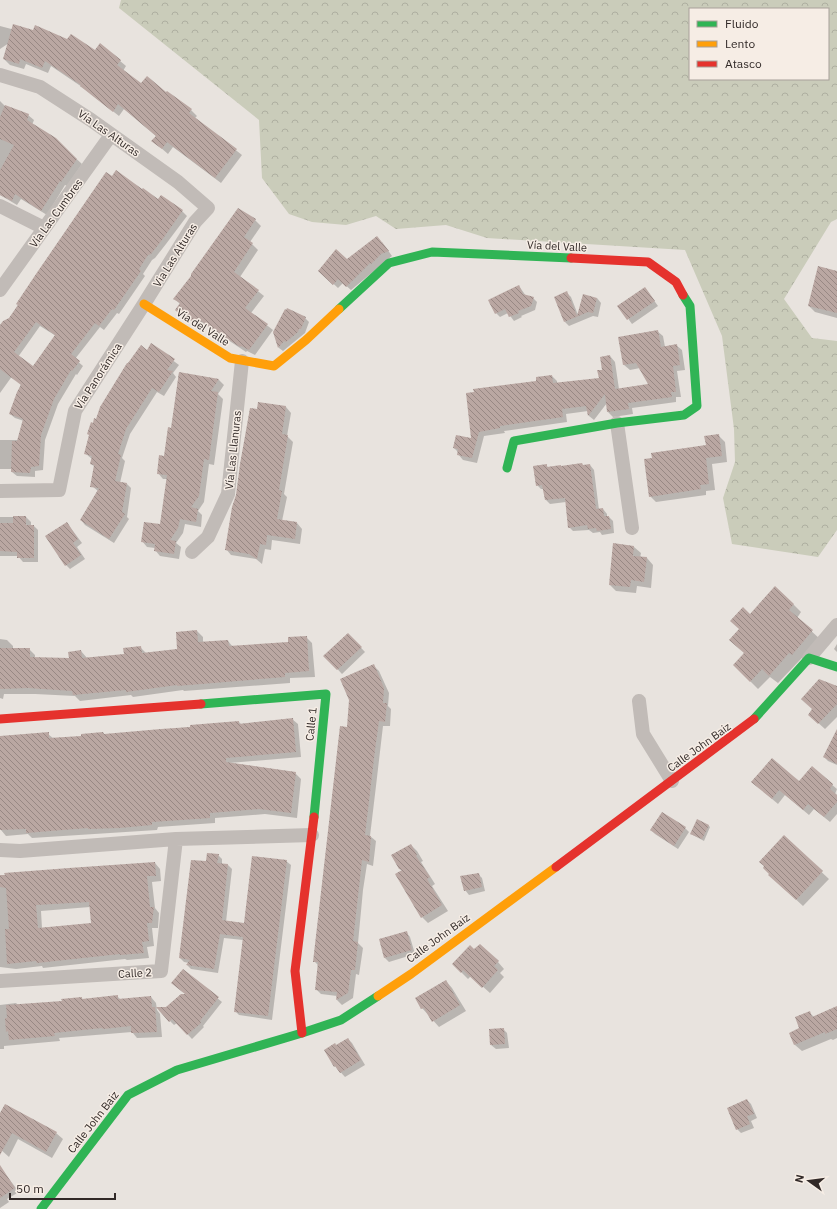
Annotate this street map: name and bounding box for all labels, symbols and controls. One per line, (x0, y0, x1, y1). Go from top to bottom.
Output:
legend (689, 8, 829, 80)
text: Fluido (725, 16, 759, 31)
text: Lento (725, 36, 755, 51)
text: Atasco (725, 56, 762, 71)
street label: Vía Las Alturas (75, 106, 143, 160)
street label: Vía Las Cumbres (26, 176, 86, 250)
street label: Via Las Alturas (150, 221, 200, 289)
street label: Vía del Valle (527, 237, 587, 255)
street label: Vía del Valle (174, 305, 232, 349)
street label: Vía Panorámica (71, 340, 125, 412)
street label: Vía Las Llanuras (222, 410, 244, 490)
street label: Calle 1 (302, 706, 320, 742)
street label: Calle John Baiz (665, 719, 733, 775)
street label: Calle John Baiz (404, 910, 472, 966)
street label: Calle 2 (118, 965, 152, 981)
street label: Calle John Baiz (64, 1088, 122, 1156)
north arrow (789, 1161, 829, 1201)
text: N (792, 1173, 807, 1184)
scale bar (10, 1175, 115, 1201)
text: 50 m (16, 1181, 44, 1196)

